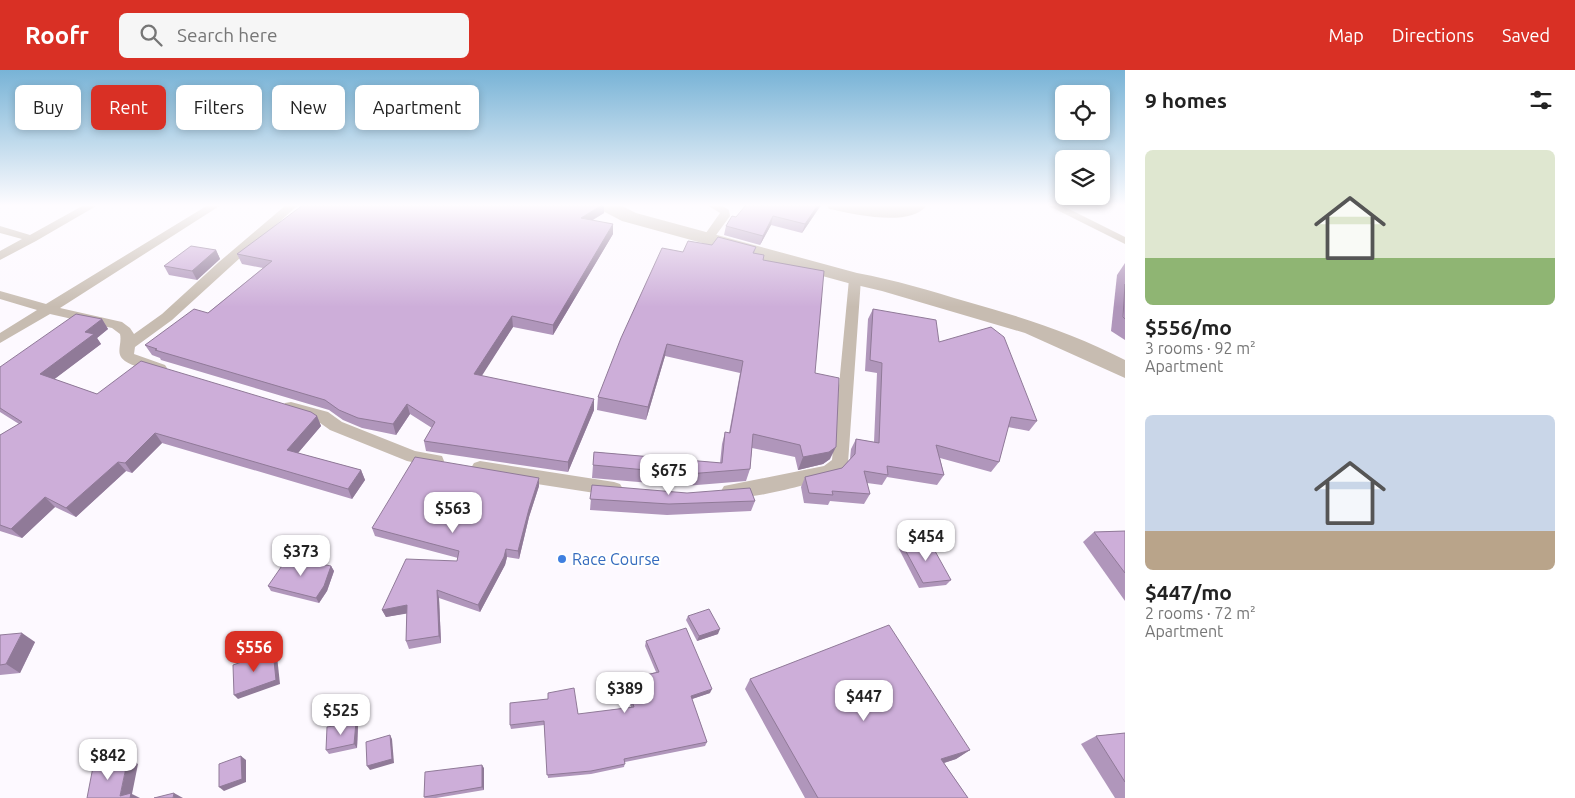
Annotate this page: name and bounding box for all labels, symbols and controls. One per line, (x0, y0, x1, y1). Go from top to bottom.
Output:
search box (119, 13, 469, 58)
icon: search (137, 21, 165, 49)
text: Roofr (25, 22, 89, 49)
text: Search here (177, 24, 277, 46)
text: Map (1328, 25, 1364, 45)
text: Directions (1392, 25, 1474, 45)
text: Saved (1502, 25, 1550, 45)
chip: Buy (15, 85, 81, 130)
chip: Rent (91, 85, 166, 130)
chip: Filters (176, 85, 262, 130)
chip: New (272, 85, 345, 130)
chip: Apartment (355, 85, 479, 130)
map controls (1055, 85, 1110, 205)
button: locate (1055, 85, 1110, 140)
icon: filters (1527, 86, 1555, 114)
text: 9 homes (1145, 88, 1227, 112)
button: layers (1055, 150, 1110, 205)
icon: home (1305, 183, 1395, 273)
text: $556/mo (1145, 315, 1232, 339)
text: 3 rooms · 92 m² (1145, 339, 1256, 357)
text: Apartment (1145, 357, 1223, 375)
icon: home (1305, 448, 1395, 538)
pin: $675 (639, 454, 699, 496)
text: $675 (651, 461, 687, 479)
pin: $563 (423, 492, 483, 534)
text: $563 (435, 499, 471, 517)
pin: $454 (896, 520, 956, 562)
text: $454 (908, 527, 944, 545)
pin: $373 (271, 534, 331, 577)
text: $373 (283, 542, 319, 560)
place label: Race Course (572, 550, 660, 568)
marker: Race Course (556, 553, 568, 565)
text: $447/mo (1145, 580, 1232, 604)
text: 2 rooms · 72 m² (1145, 604, 1256, 622)
text: Apartment (1145, 622, 1223, 640)
pin: $556 (224, 630, 284, 673)
text: $556 (236, 638, 272, 656)
pin: $389 (595, 672, 655, 714)
text: $389 (607, 679, 643, 697)
pin: $447 (834, 680, 894, 722)
text: $447 (846, 687, 882, 705)
pin: $525 (311, 694, 371, 736)
text: $525 (323, 701, 359, 719)
pin: $842 (78, 738, 138, 781)
text: $842 (90, 746, 126, 764)

